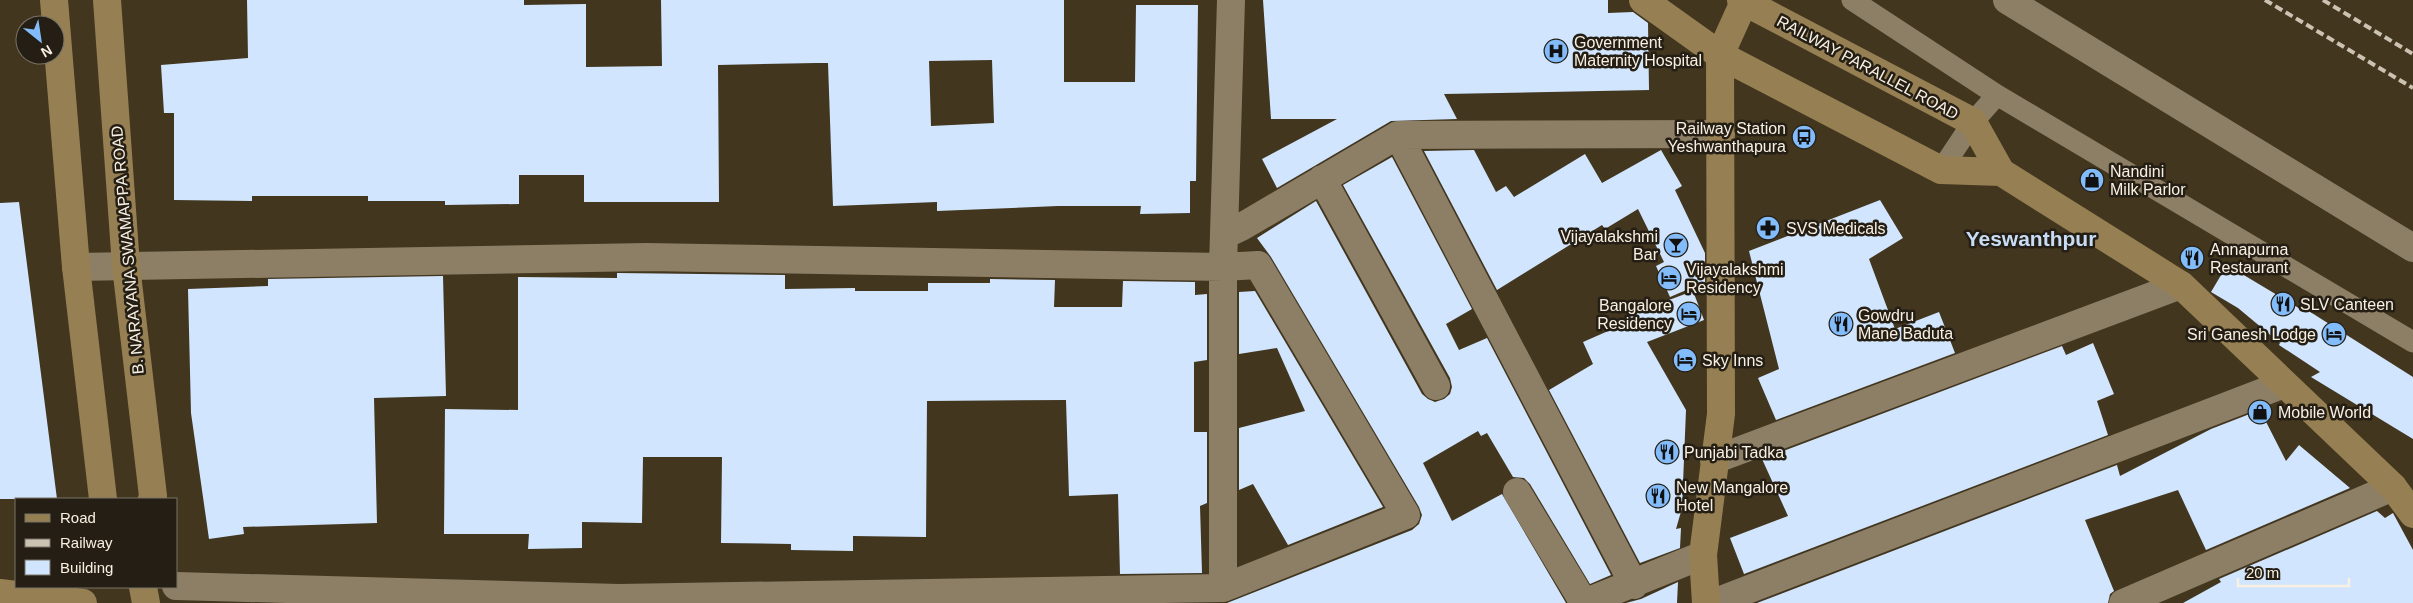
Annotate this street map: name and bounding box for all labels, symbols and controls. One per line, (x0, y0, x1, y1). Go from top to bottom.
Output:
street label: RAILWAY PARALLEL ROAD (1774, 12, 1961, 123)
north arrow (15, 15, 65, 65)
place label: Government Maternity Hospital (1574, 34, 1702, 69)
hospital icon: Government Maternity Hospital (1543, 38, 1569, 64)
text: N (38, 42, 55, 61)
place label: Railway Station Yeshwanthapura (1667, 120, 1786, 155)
bus stop icon: Railway Station Yeshwanthapura (1791, 124, 1817, 150)
street label: B. NARAYANA SWAMAPPA ROAD (108, 125, 147, 375)
place label: Nandini Milk Parlor (2110, 163, 2186, 198)
shop icon: Nandini Milk Parlor (2079, 167, 2105, 193)
pharmacy icon: SVS Medicals (1755, 215, 1781, 241)
place label: SVS Medicals (1786, 220, 1886, 237)
district label: Yeswanthpur (1966, 227, 2096, 250)
place label: Vijayalakshmi Bar (1560, 228, 1659, 263)
bar icon: Vijayalakshmi Bar (1663, 232, 1689, 258)
place label: Annapurna Restaurant (2210, 241, 2289, 276)
restaurant icon: Annapurna Restaurant (2179, 245, 2205, 271)
place label: Vijayalakshmi Residency (1686, 261, 1784, 296)
hotel icon: Vijayalakshmi Residency (1656, 265, 1682, 291)
restaurant icon: SLV Canteen (2270, 291, 2296, 317)
place label: SLV Canteen (2300, 296, 2394, 313)
place label: Bangalore Residency (1597, 297, 1672, 332)
hotel icon: Bangalore Residency (1676, 301, 1702, 327)
place label: Gowdru Mane Baduta (1858, 307, 1953, 342)
restaurant icon: Gowdru Mane Baduta (1828, 311, 1854, 337)
hotel icon: Sri Ganesh Lodge (2321, 321, 2347, 347)
place label: Sri Ganesh Lodge (2187, 326, 2316, 343)
hotel icon: Sky Inns (1672, 347, 1698, 373)
place label: Sky Inns (1702, 352, 1763, 369)
shop icon: Mobile World (2247, 399, 2273, 425)
place label: Mobile World (2278, 404, 2371, 421)
restaurant icon: Punjabi Tadka (1654, 439, 1680, 465)
place label: Punjabi Tadka (1684, 444, 1784, 461)
place label: New Mangalore Hotel (1676, 479, 1788, 514)
restaurant icon: New Mangalore Hotel (1645, 483, 1671, 509)
legend (15, 498, 178, 588)
text: Road (60, 509, 96, 526)
text: Railway (60, 534, 113, 551)
scale bar (2238, 556, 2349, 588)
text: Building (60, 559, 113, 576)
text: 20 m (2246, 564, 2279, 581)

